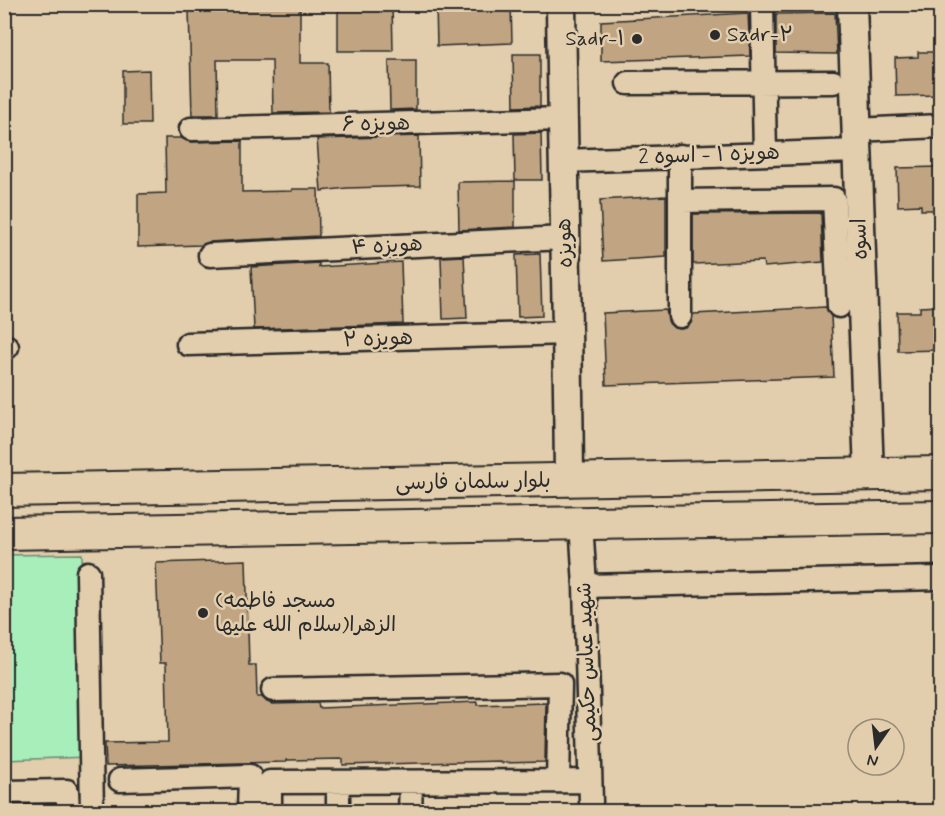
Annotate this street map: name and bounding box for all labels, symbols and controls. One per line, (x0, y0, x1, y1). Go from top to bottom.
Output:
place label: Sadr-۲ (727, 21, 793, 49)
place label: Sadr-۱ (565, 25, 625, 53)
marker: Sadr-۲ (708, 28, 722, 42)
marker: Sadr-۱ (630, 32, 644, 46)
street label: هویزه ۶ (342, 109, 410, 139)
street label: هویزه ۱ - اسوه 2 (638, 139, 780, 171)
street label: هویزه (550, 218, 580, 268)
street label: اسوه (845, 218, 875, 260)
street label: هویزه ۴ (351, 230, 423, 262)
street label: هویزه ۲ (343, 324, 413, 354)
street label: بلوار سلمان فارسی (395, 467, 551, 497)
street label: شهید عباس حکیمی (570, 582, 604, 742)
place label: (مسجد فاطمه الزهرا(سلام الله علیها (215, 587, 396, 640)
marker: (مسجد فاطمه الزهرا(سلام الله علیها (196, 606, 210, 620)
north arrow (846, 717, 906, 777)
text: N (865, 749, 880, 772)

